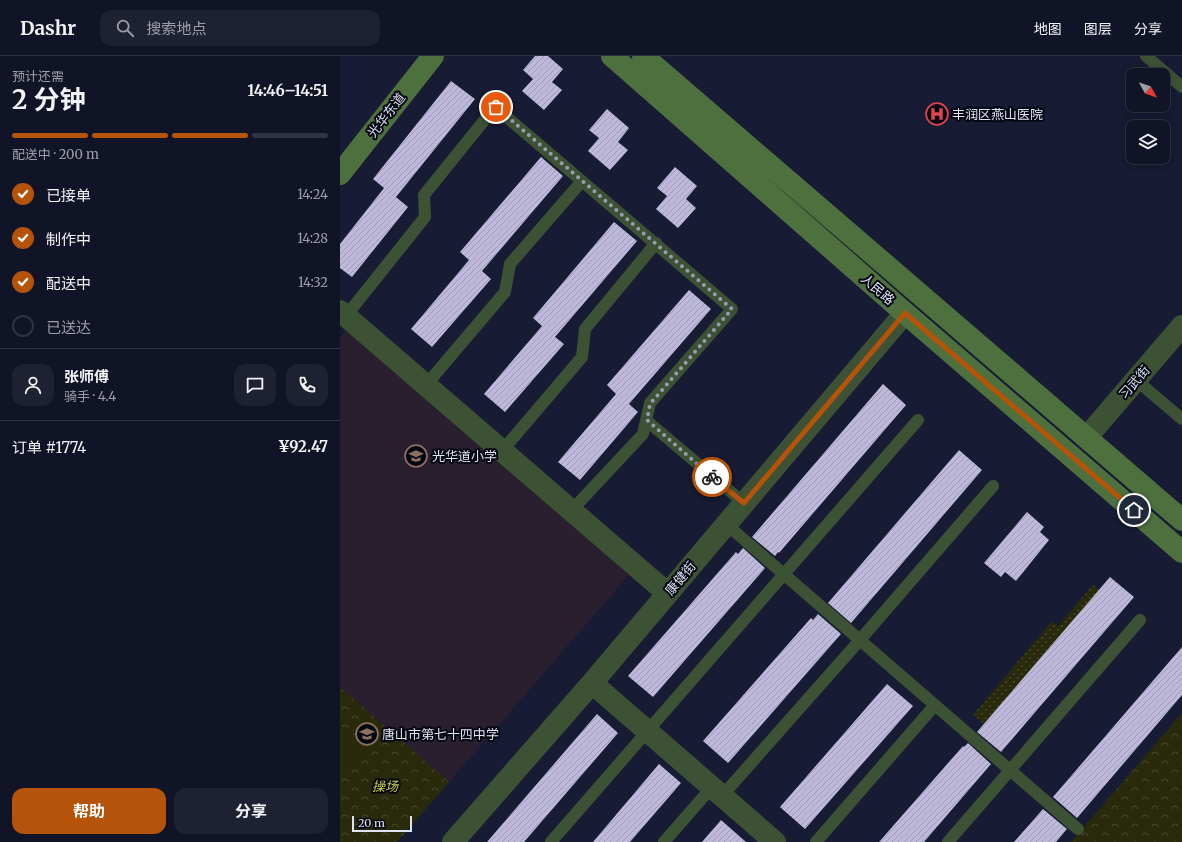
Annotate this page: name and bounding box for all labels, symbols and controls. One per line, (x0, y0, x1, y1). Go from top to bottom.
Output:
search box (100, 10, 380, 46)
text: Dashr (20, 16, 76, 40)
icon: search (114, 17, 136, 39)
text: 搜索地点 (146, 19, 206, 38)
text: 地图 (1034, 20, 1062, 38)
text: 图层 (1084, 20, 1112, 38)
text: 分享 (1134, 20, 1162, 38)
text: 预计还需 (12, 68, 64, 85)
north arrow (1126, 68, 1170, 112)
map controls (1126, 68, 1170, 164)
text: 14:46–14:51 (248, 81, 328, 100)
text: 2 分钟 (12, 83, 85, 116)
street label: 光华东道 (364, 90, 409, 141)
pin (479, 90, 513, 124)
icon: bag (485, 96, 507, 118)
hospital icon: 丰润区燕山医院 (924, 101, 950, 127)
place label: 丰润区燕山医院 (952, 106, 1043, 123)
button: layers (1126, 120, 1170, 164)
text: 配送中 · 200 m (12, 146, 99, 163)
icon: check (12, 183, 34, 205)
text: 已接单 (46, 186, 91, 205)
text: 14:24 (297, 186, 328, 203)
icon: check (12, 227, 34, 249)
text: 制作中 (46, 230, 91, 249)
text: 14:28 (297, 230, 328, 247)
street label: 人民路 (857, 270, 898, 309)
icon: check (12, 271, 34, 293)
text: 配送中 (46, 274, 91, 293)
text: 14:32 (298, 274, 328, 291)
text: 已送达 (46, 318, 91, 337)
street label: 习武街 (1115, 362, 1154, 403)
button: person (12, 364, 54, 406)
button: chat (234, 364, 276, 406)
button: phone (286, 364, 328, 406)
text: 张师傅 (64, 367, 109, 386)
text: 骑手 · 4.4 (64, 388, 116, 405)
text: ¥92.47 (278, 437, 328, 456)
text: 订单 #1774 (12, 438, 86, 457)
school or university icon: 光华道小学 (403, 443, 429, 469)
place label: 光华道小学 (432, 448, 497, 465)
courier (692, 457, 732, 497)
icon: bike (701, 466, 723, 488)
pin (1117, 493, 1151, 527)
icon: home (1123, 499, 1145, 521)
street label: 康健街 (661, 558, 699, 599)
school or university icon: 唐山市第七十四中学 (354, 721, 380, 747)
place label: 唐山市第七十四中学 (382, 726, 499, 743)
park label: 操场 (372, 778, 399, 795)
button: 帮助 (12, 788, 166, 834)
button: 分享 (174, 788, 328, 834)
scale bar (352, 814, 412, 833)
text: 20 m (358, 816, 385, 830)

